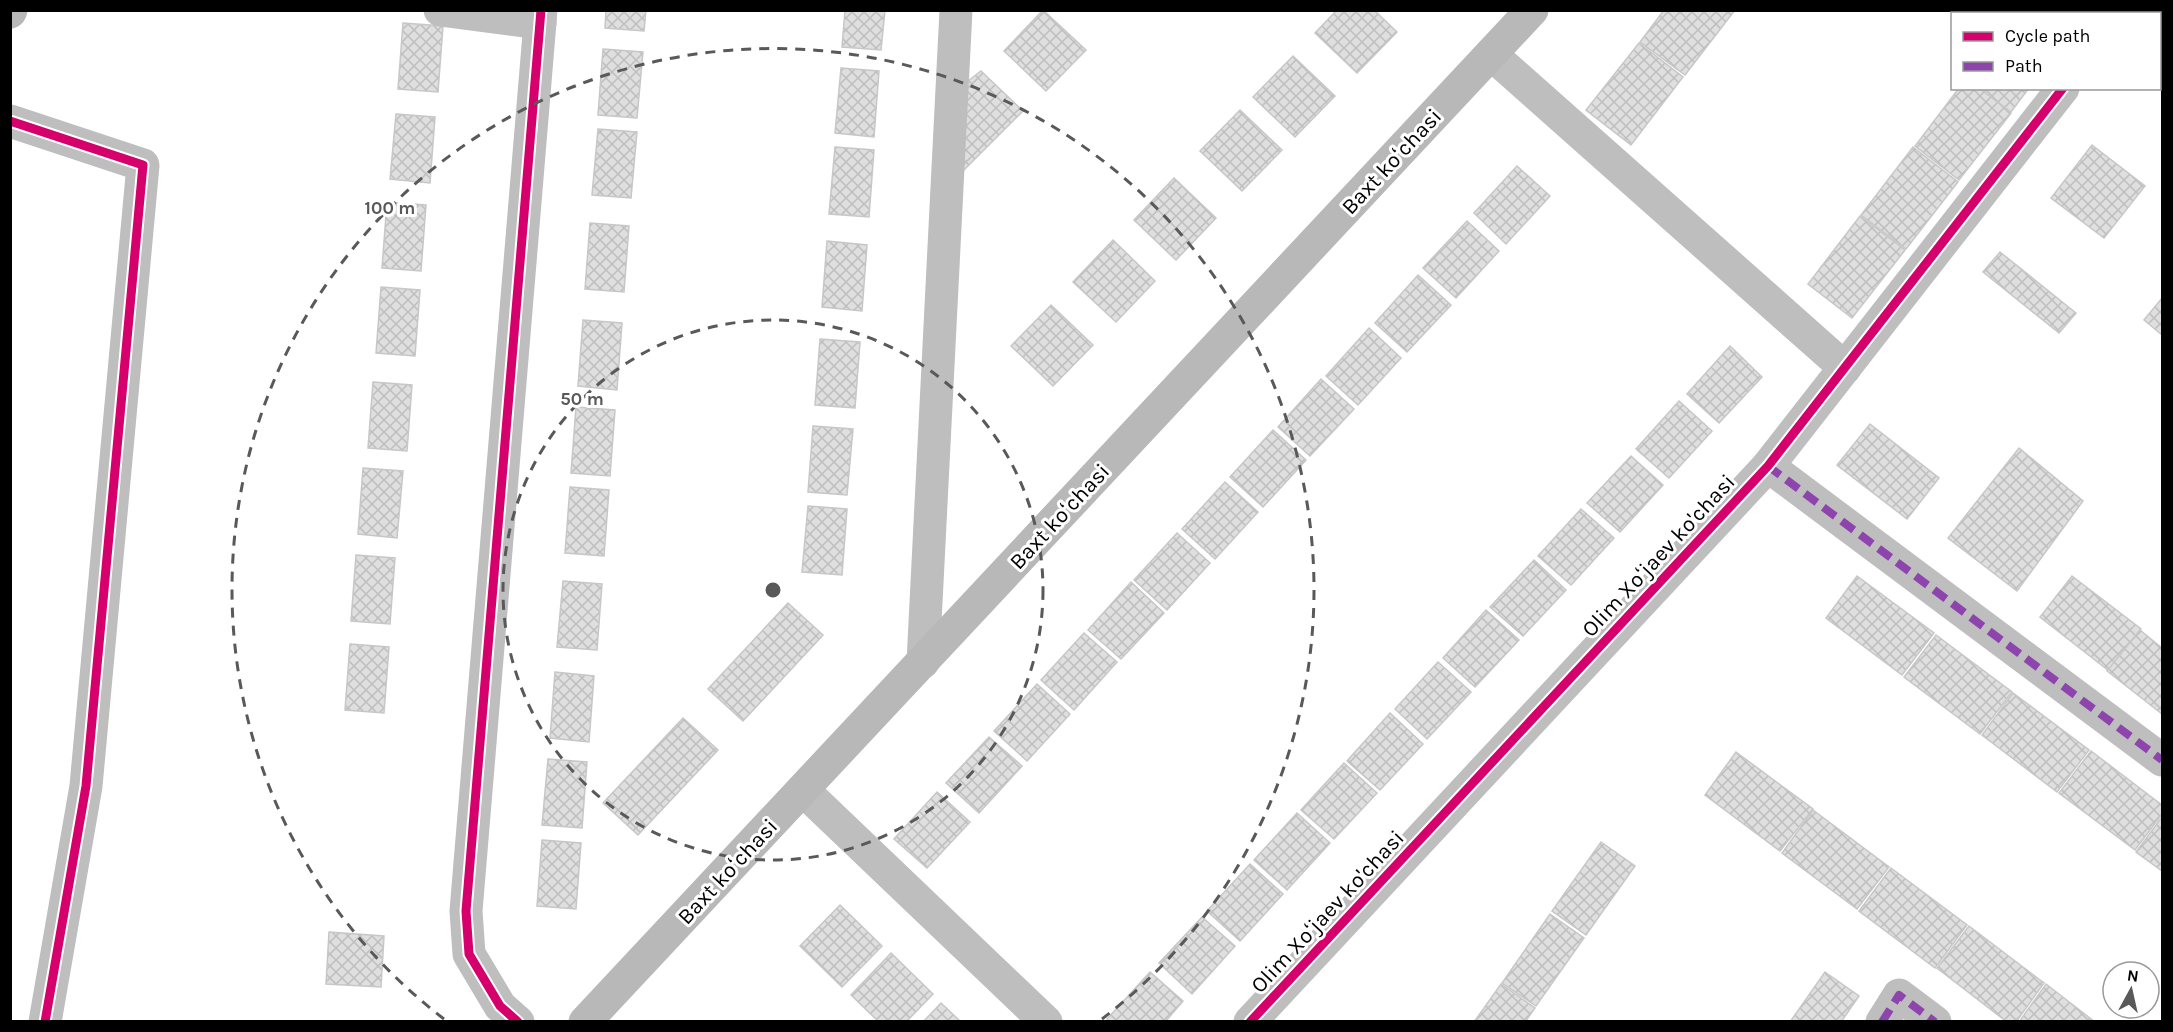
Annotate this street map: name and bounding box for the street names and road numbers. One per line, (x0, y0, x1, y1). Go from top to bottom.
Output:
street label: Baxt koʻchasi (1336, 104, 1447, 220)
street label: Baxt koʻchasi (1004, 459, 1115, 575)
street label: Olim Xoʻjaev ko'chasi (1577, 469, 1741, 642)
street label: Baxt koʻchasi (672, 814, 783, 930)
street label: Olim Xoʻjaev ko'chasi (1246, 825, 1410, 998)

